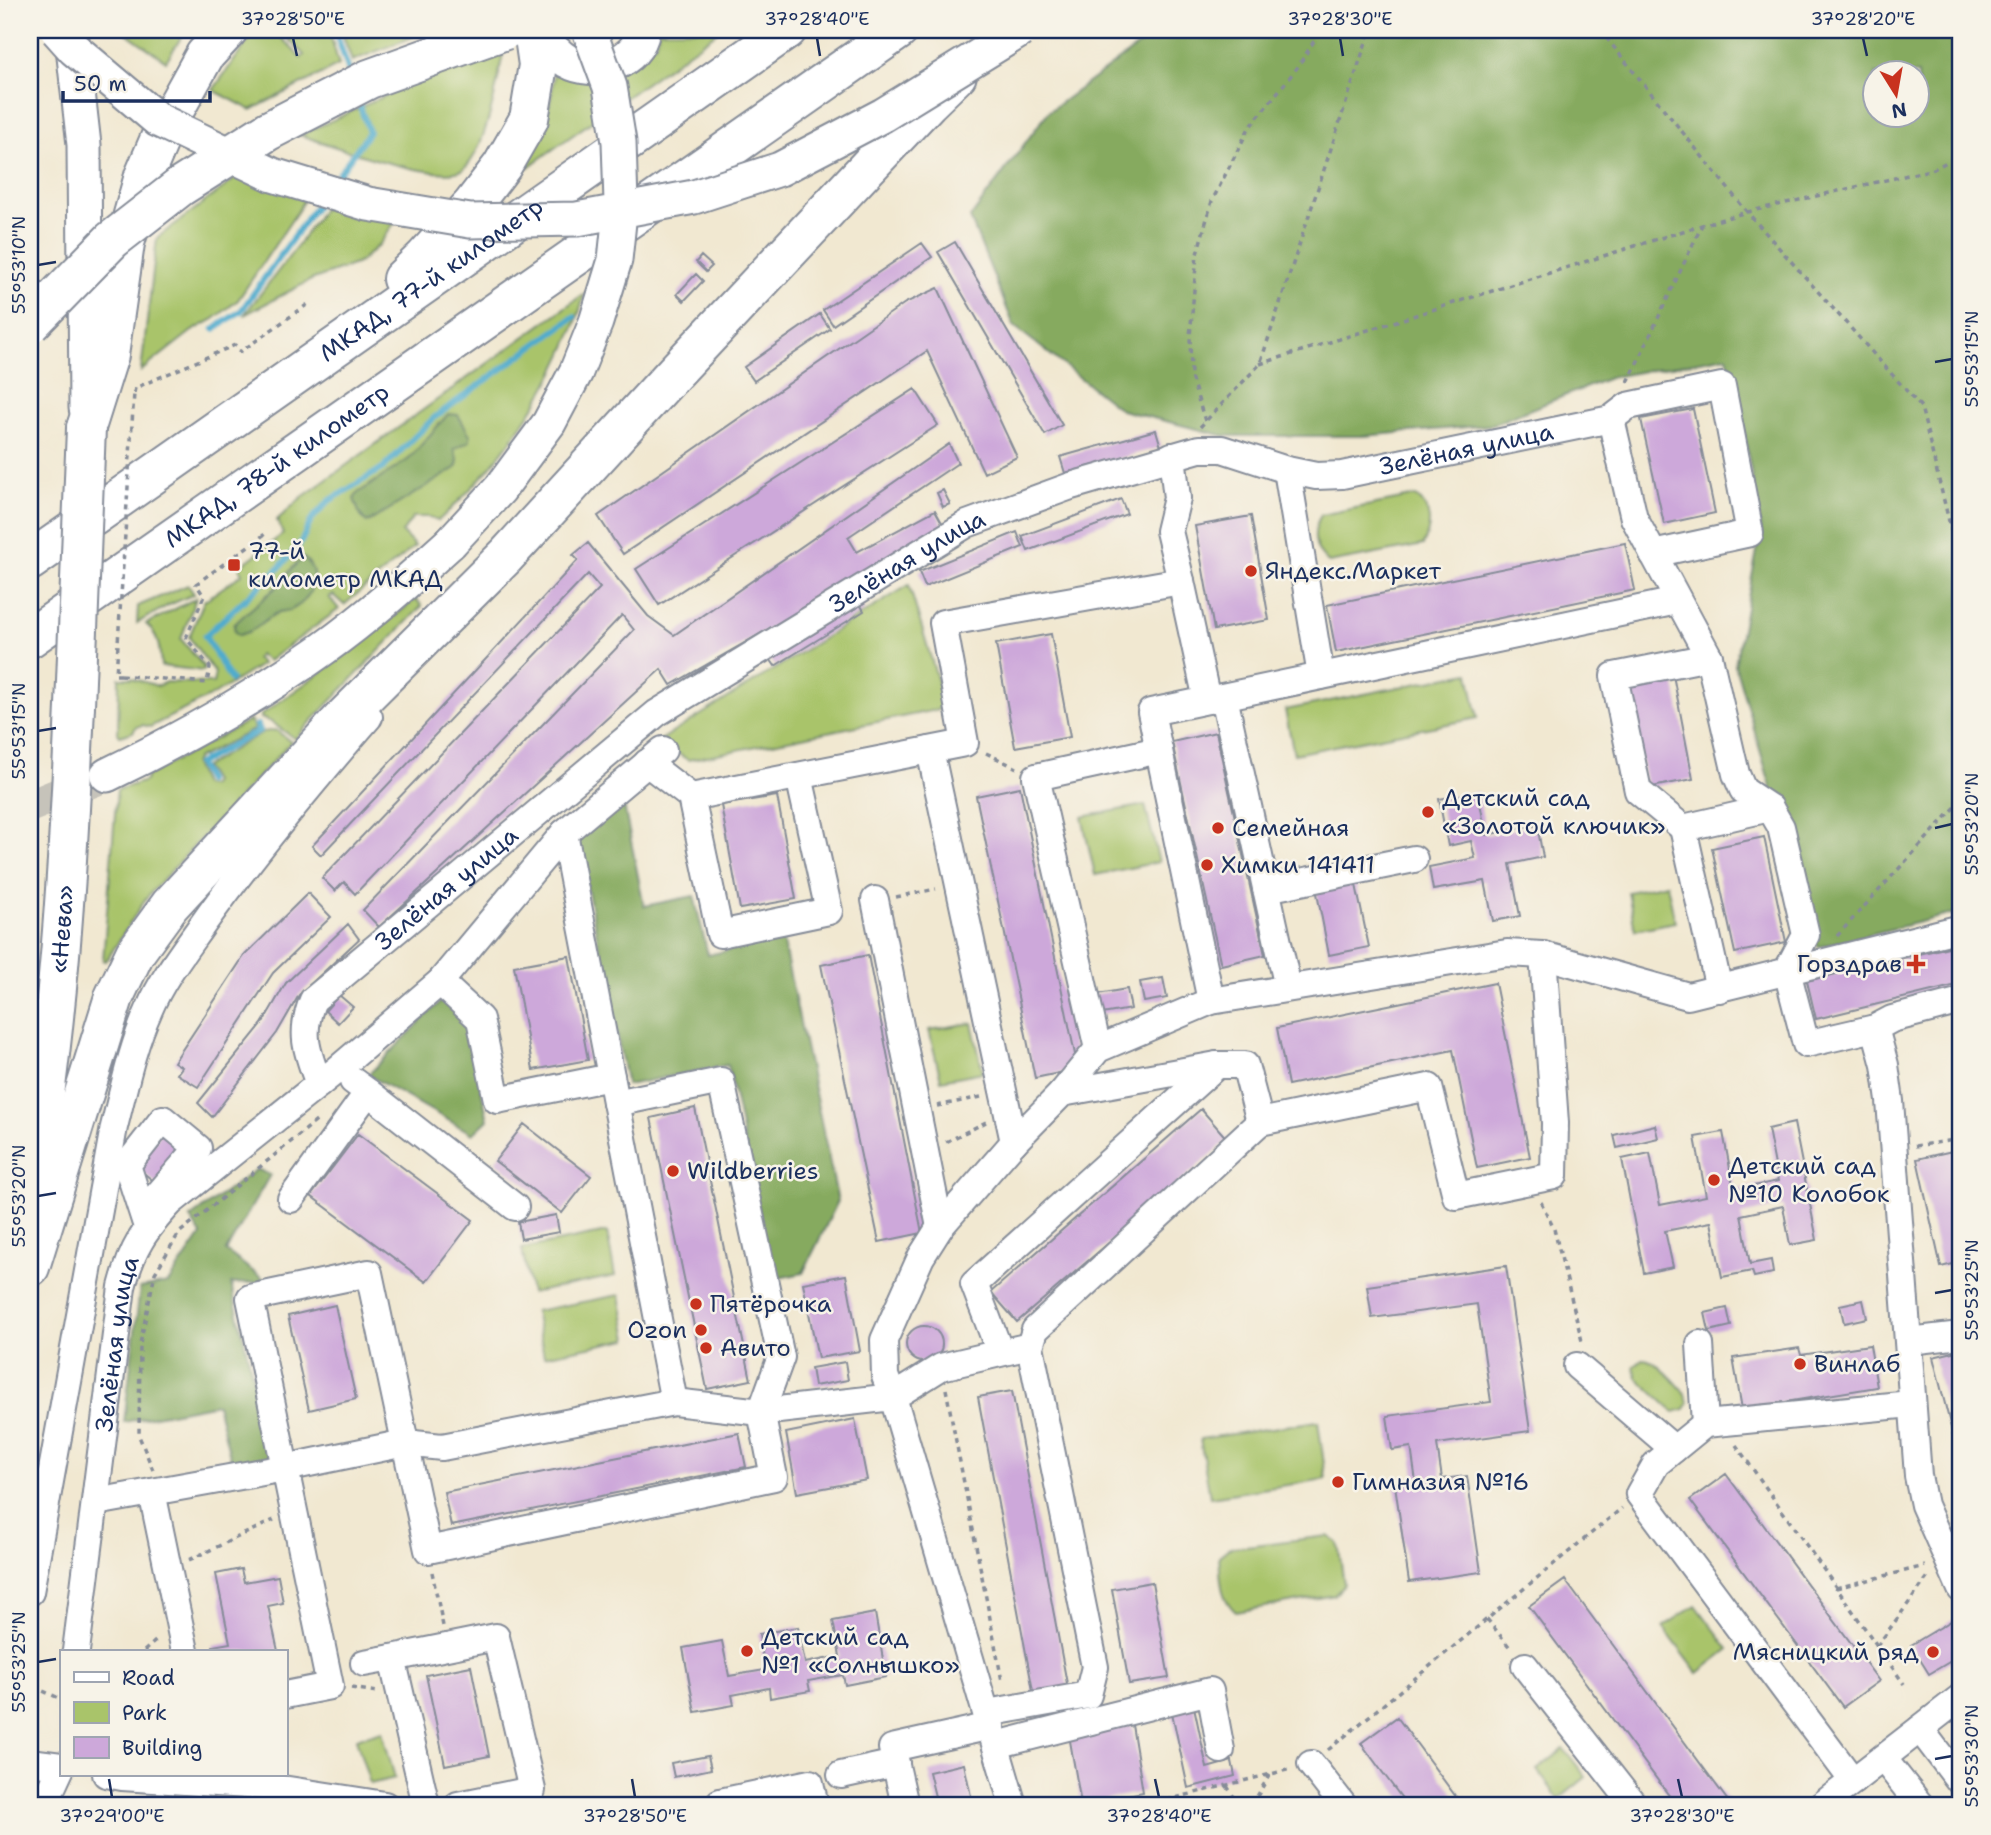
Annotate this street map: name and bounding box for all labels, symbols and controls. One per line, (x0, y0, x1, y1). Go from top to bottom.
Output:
text: 37°28'50"E (241, 7, 345, 31)
text: 37°28'40"E (765, 7, 869, 31)
text: 37°28'30"E (1288, 7, 1393, 31)
text: 37°28'20"E (1811, 7, 1915, 31)
scale bar (63, 60, 210, 104)
north arrow (1862, 60, 1932, 130)
text: 50 m (74, 70, 127, 98)
text: N (1889, 96, 1909, 124)
street label: МКАД, 77-й километр (313, 190, 549, 369)
text: 55°53'10"N (7, 216, 31, 314)
text: 55°53'15"N (1960, 311, 1984, 407)
street label: МКАД, 78-й километр (158, 376, 395, 555)
street label: Зелёная улица (1376, 415, 1556, 483)
street label: Зелёная улица (823, 503, 990, 620)
place label: 77-й километр МКАД (248, 535, 443, 595)
place label: Яндекс.Маркет (1265, 555, 1442, 587)
marker: 77-й километр МКАД (226, 557, 242, 573)
marker: Яндекс.Маркет (1243, 563, 1259, 579)
text: 55°53'15"N (7, 683, 31, 779)
text: 55°53'20"N (1960, 773, 1984, 875)
place label: Детский сад «Золотой ключик» (1442, 782, 1666, 842)
marker: Детский сад «Золотой ключик» (1420, 804, 1436, 820)
place label: Семейная (1232, 812, 1350, 844)
street label: Зелёная улица (368, 819, 525, 958)
marker: Семейная (1210, 820, 1226, 836)
place label: Химки 141411 (1221, 849, 1375, 881)
marker: Химки 141411 (1199, 857, 1215, 873)
street label: «Нева» (42, 884, 81, 975)
place label: Горздрав (1797, 948, 1902, 980)
marker: Горздрав (1908, 956, 1924, 972)
text: 55°53'20"N (7, 1145, 31, 1247)
place label: Детский сад №10 Колобок (1728, 1150, 1890, 1210)
place label: Wildberries (687, 1155, 819, 1187)
marker: Wildberries (665, 1163, 681, 1179)
marker: Детский сад №10 Колобок (1706, 1172, 1722, 1188)
text: 55°53'25"N (1960, 1239, 1984, 1341)
street label: Зелёная улица (88, 1251, 147, 1433)
place label: Пятёрочка (710, 1288, 832, 1320)
marker: Пятёрочка (688, 1296, 704, 1312)
place label: Ozon (627, 1314, 687, 1346)
marker: Ozon (693, 1322, 709, 1338)
place label: Авито (720, 1332, 791, 1364)
marker: Авито (698, 1340, 714, 1356)
place label: Винлаб (1814, 1348, 1900, 1380)
marker: Винлаб (1792, 1356, 1808, 1372)
place label: Гимназия №16 (1352, 1466, 1529, 1498)
marker: Гимназия №16 (1330, 1474, 1346, 1490)
text: 55°53'25"N (7, 1611, 31, 1713)
place label: Детский сад №1 «Солнышко» (761, 1621, 960, 1681)
place label: Мясницкий ряд (1733, 1636, 1919, 1668)
marker: Детский сад №1 «Солнышко» (739, 1643, 755, 1659)
marker: Мясницкий ряд (1925, 1644, 1941, 1660)
legend (60, 1650, 287, 1776)
text: Road (122, 1664, 175, 1692)
text: Park (122, 1699, 167, 1727)
text: 55°53'30"N (1960, 1704, 1984, 1808)
text: Building (122, 1734, 202, 1762)
text: 37°29'00"E (60, 1804, 164, 1828)
text: 37°28'50"E (583, 1804, 687, 1828)
text: 37°28'40"E (1107, 1804, 1211, 1828)
text: 37°28'30"E (1630, 1804, 1735, 1828)

